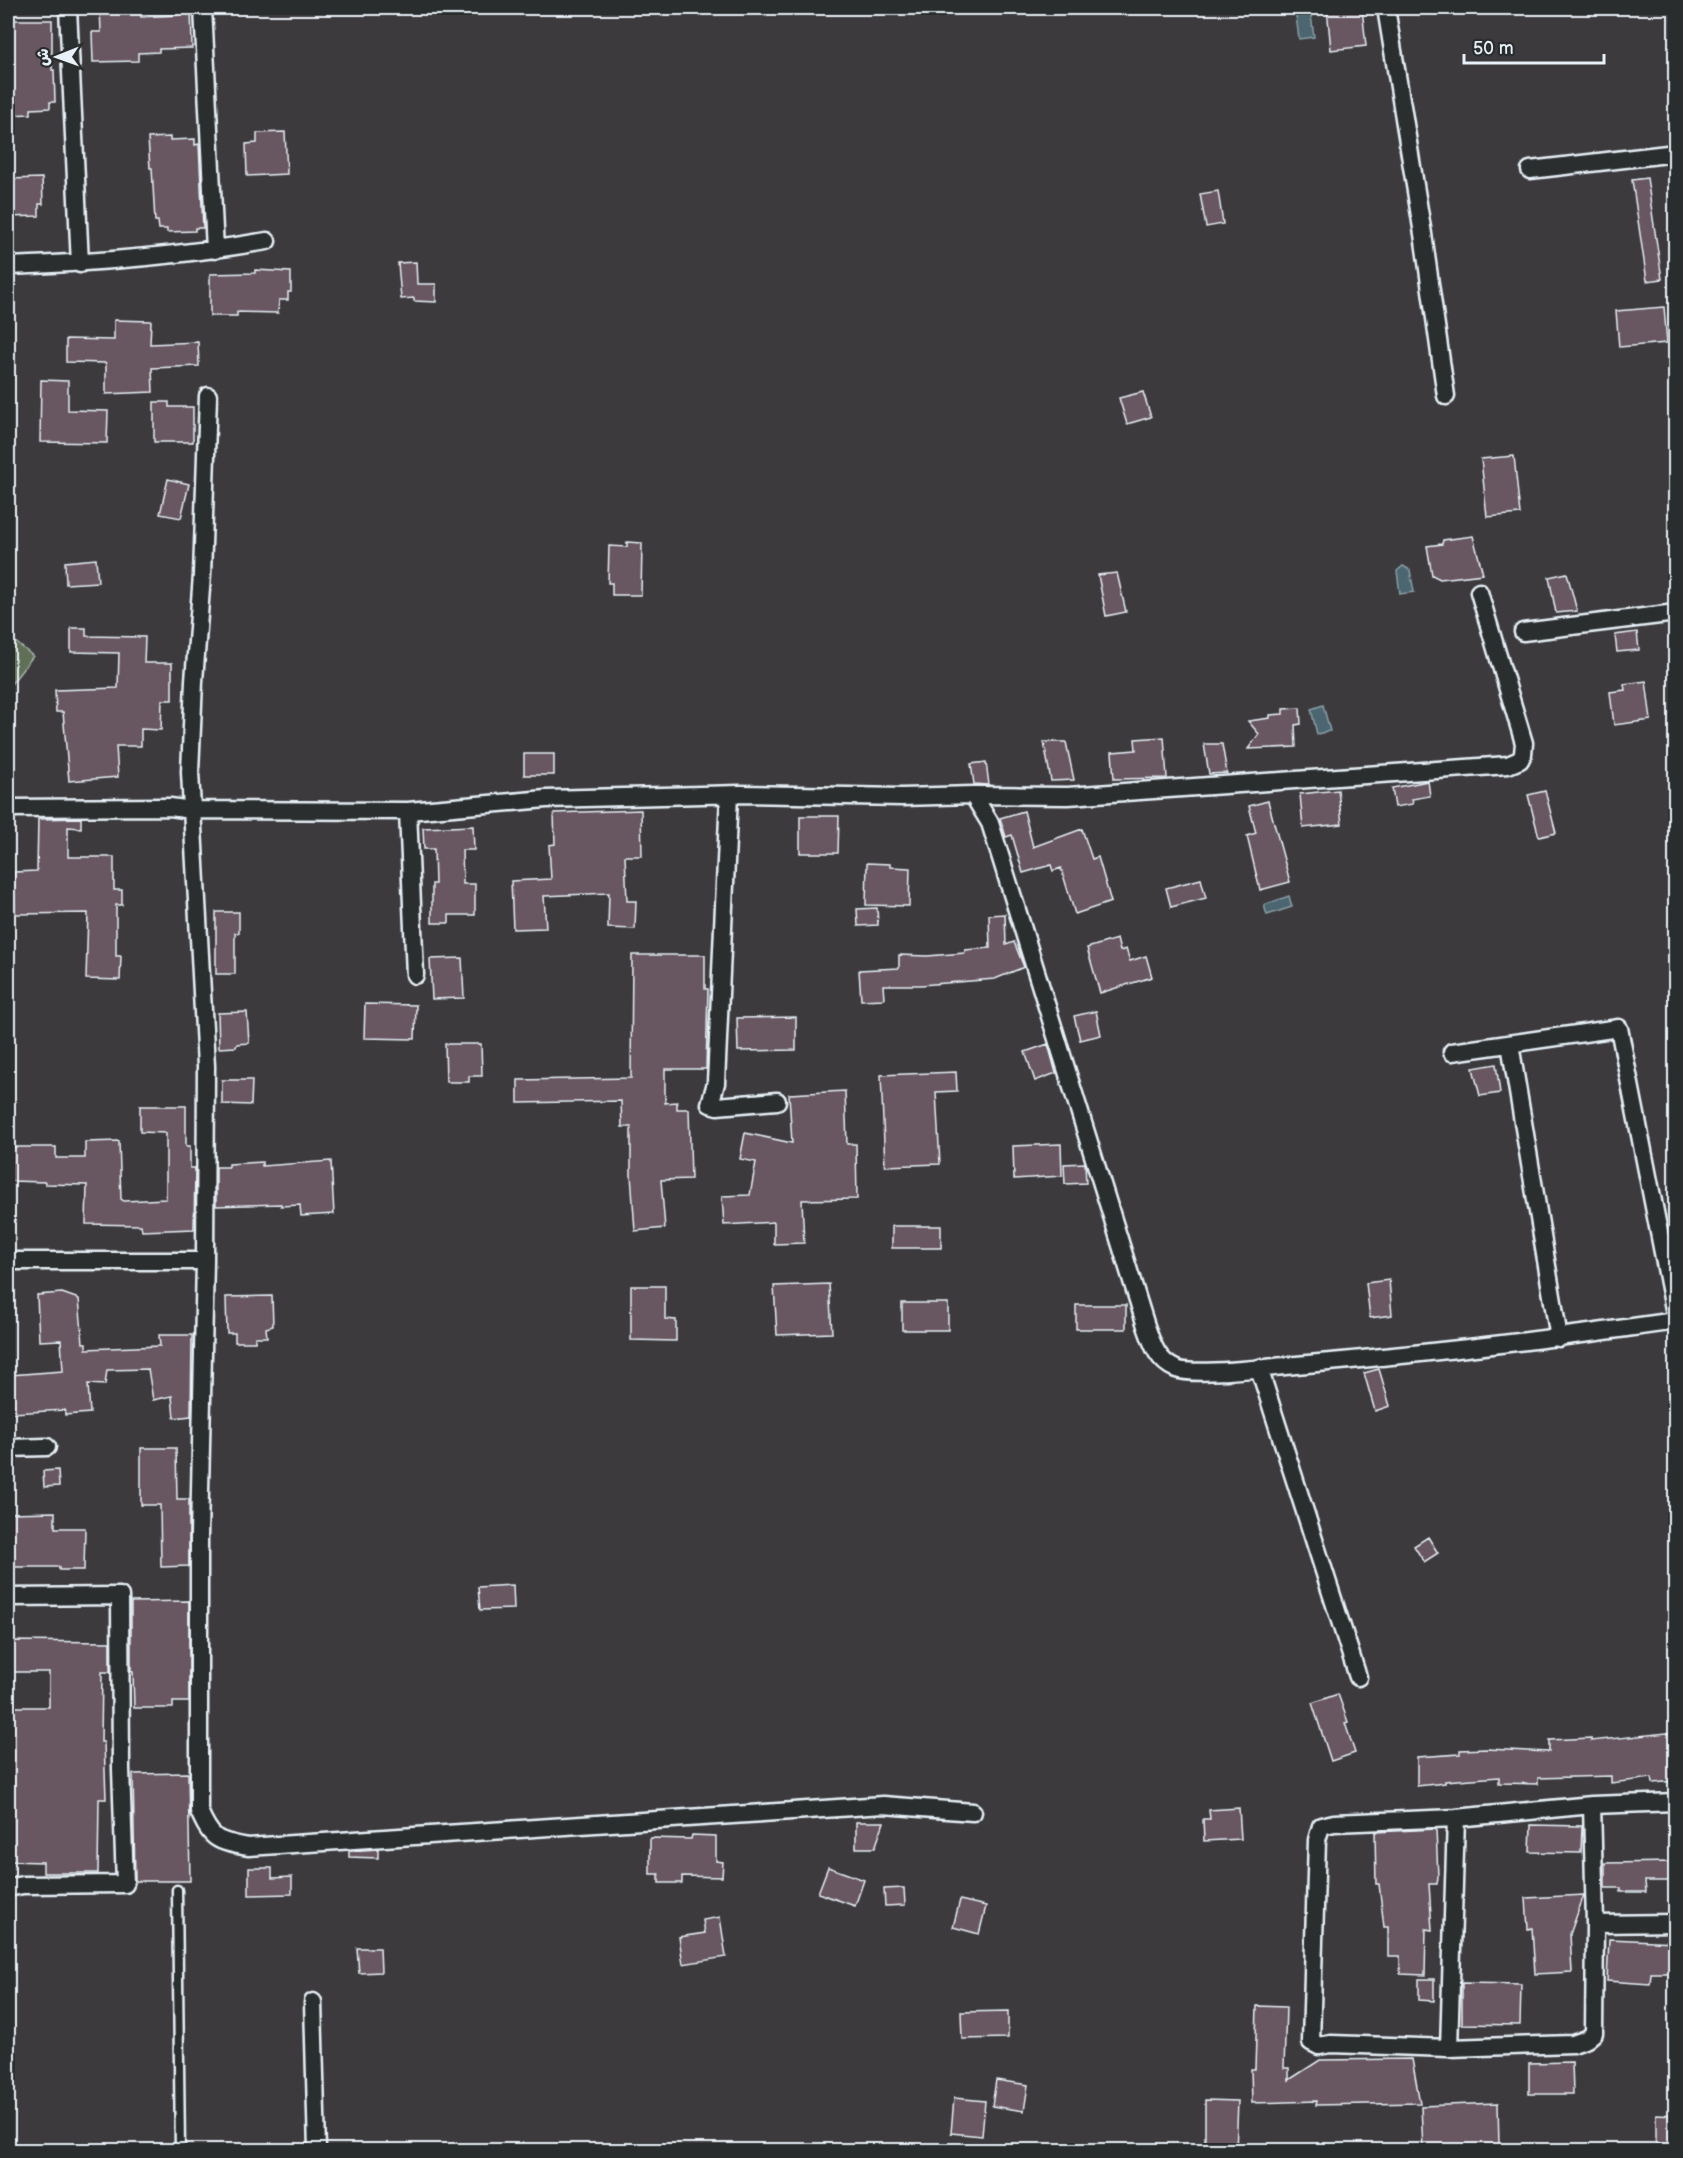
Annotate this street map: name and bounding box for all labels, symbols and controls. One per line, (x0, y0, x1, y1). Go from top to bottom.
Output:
north arrow (27, 27, 87, 87)
scale bar (1464, 27, 1604, 65)
text: 50 m (1473, 38, 1514, 59)
text: ش (34, 48, 53, 66)

